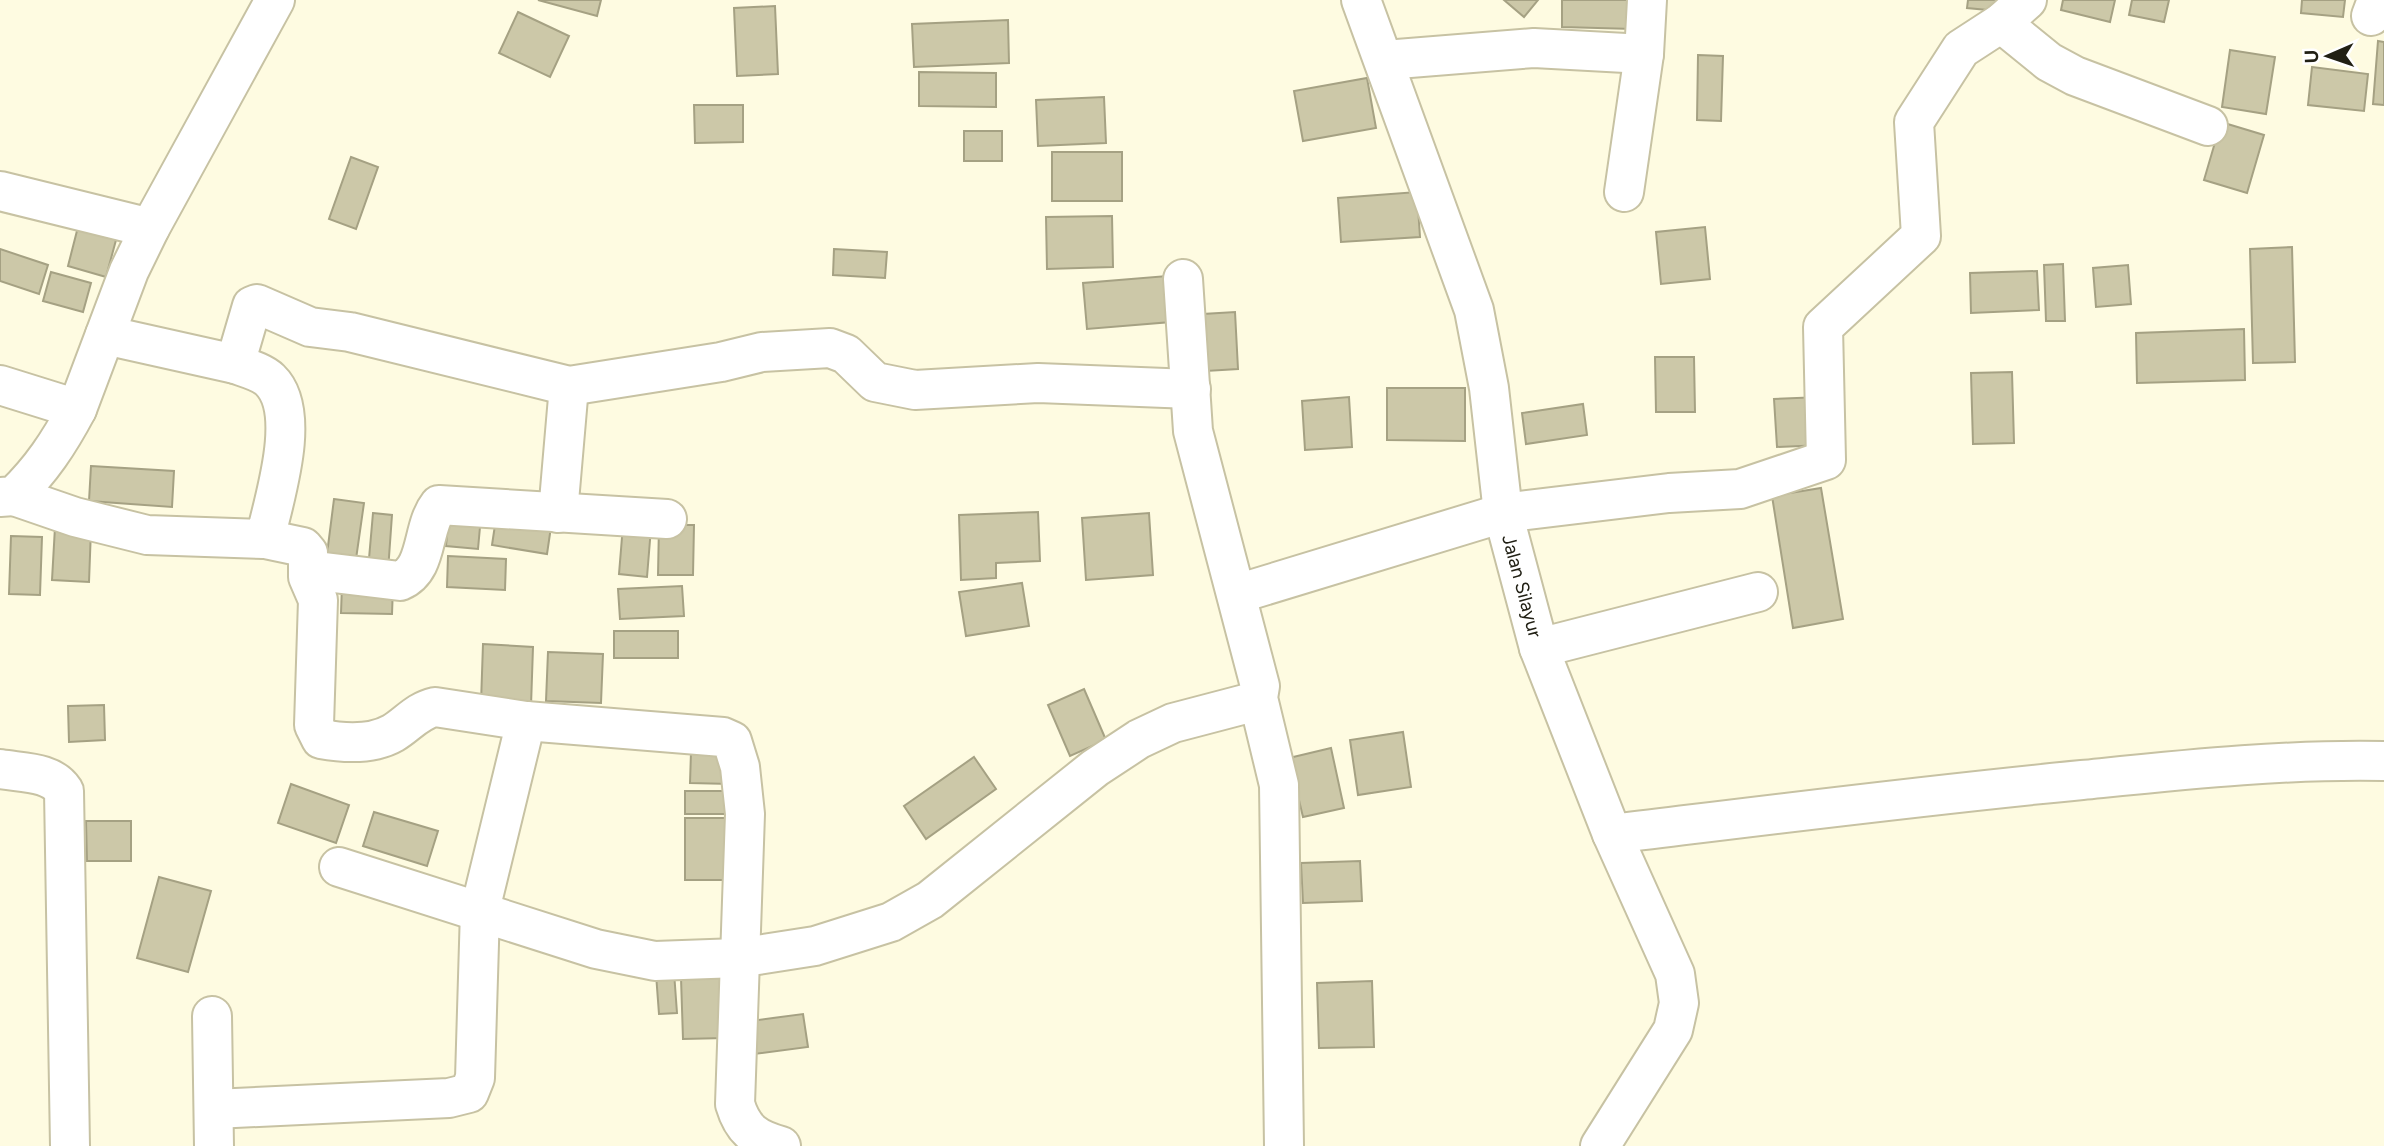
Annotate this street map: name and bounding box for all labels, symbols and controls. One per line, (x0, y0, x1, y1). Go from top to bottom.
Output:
north arrow (2293, 21, 2363, 91)
text: U (2300, 49, 2323, 64)
street label: Jalan Silayur (1497, 532, 1547, 640)

